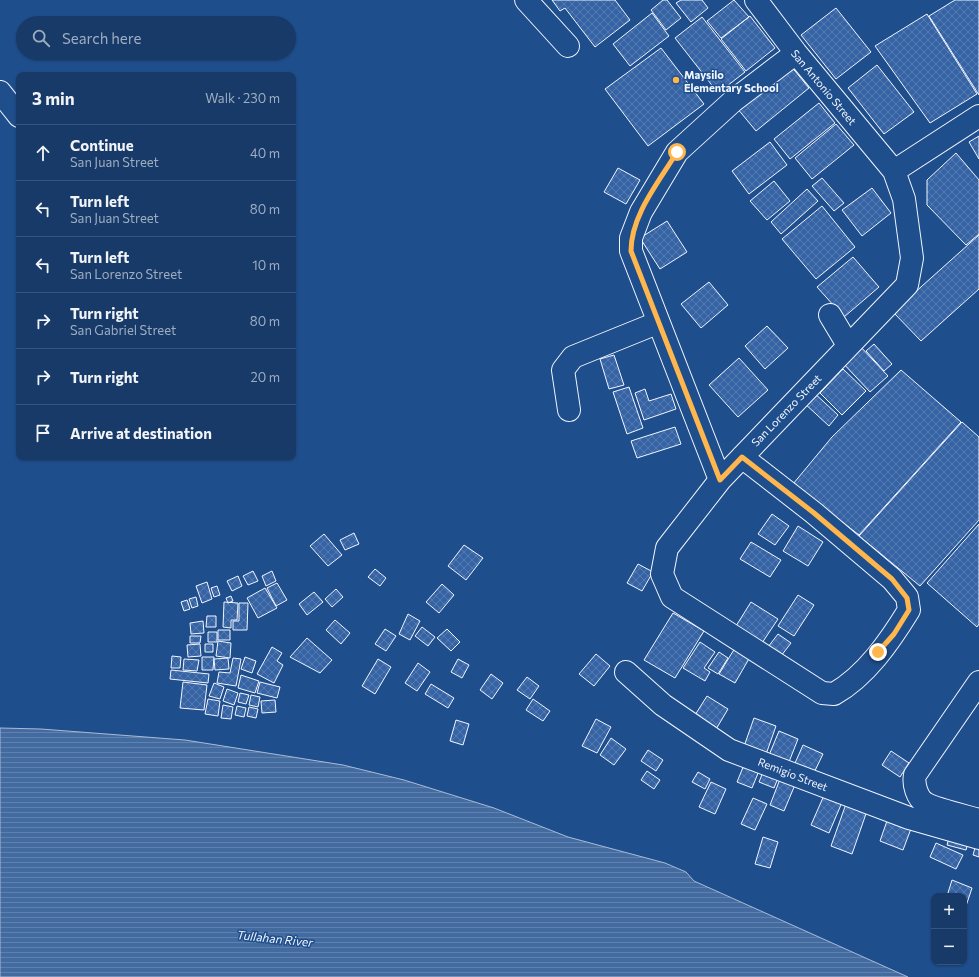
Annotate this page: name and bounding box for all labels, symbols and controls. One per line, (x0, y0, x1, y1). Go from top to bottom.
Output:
search box (16, 16, 296, 60)
icon: search (30, 27, 52, 49)
text: Search here (62, 29, 141, 47)
street label: San Antonio Street (789, 47, 860, 128)
place label: Maysilo Elementary School (684, 68, 779, 94)
marker: Maysilo Elementary School (671, 75, 681, 85)
text: 3 min (32, 88, 75, 109)
text: Walk · 230 m (205, 90, 280, 106)
text: Continue (70, 136, 134, 154)
icon: ahead (32, 142, 54, 164)
route start (668, 143, 686, 161)
text: 40 m (250, 145, 280, 161)
text: San Juan Street (70, 154, 159, 170)
text: Turn left (70, 192, 129, 210)
icon: left (32, 198, 54, 220)
text: 80 m (250, 201, 280, 217)
text: San Juan Street (70, 210, 159, 226)
text: Turn left (70, 248, 129, 266)
icon: left (32, 254, 54, 276)
text: 10 m (252, 257, 280, 273)
text: San Lorenzo Street (70, 266, 182, 282)
text: Turn right (70, 304, 139, 322)
icon: right (32, 310, 54, 332)
text: 80 m (250, 313, 280, 329)
text: San Gabriel Street (70, 322, 176, 338)
icon: right (32, 366, 54, 388)
text: Turn right (70, 368, 139, 386)
text: 20 m (251, 369, 280, 385)
street label: San Lorenzo Street (748, 371, 824, 449)
icon: arrive (32, 422, 54, 444)
text: Arrive at destination (70, 424, 212, 442)
route end (869, 643, 887, 661)
street label: Remigio Street (756, 755, 830, 793)
map controls (931, 893, 967, 965)
button: + (931, 893, 967, 929)
water label: Tullahan River (236, 927, 315, 949)
button: − (931, 929, 967, 965)

